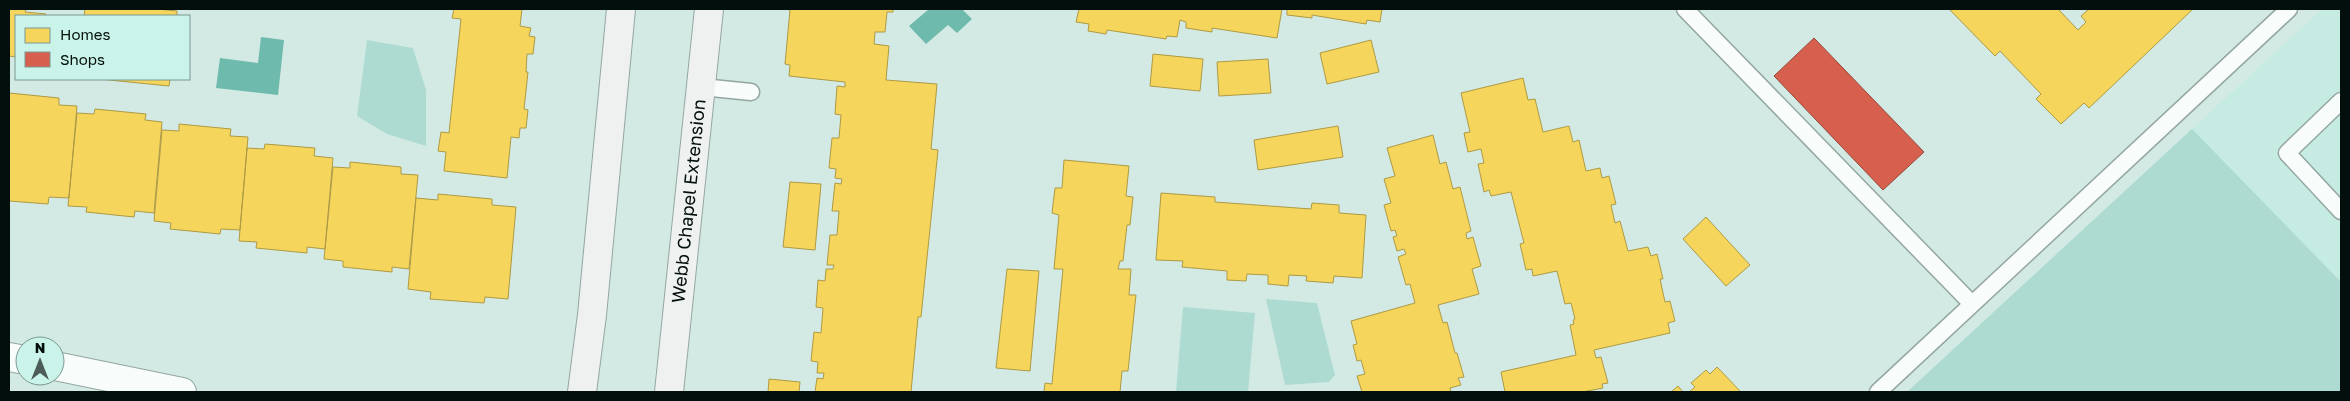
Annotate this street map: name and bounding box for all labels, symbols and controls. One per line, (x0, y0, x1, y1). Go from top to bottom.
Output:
legend (15, 15, 190, 80)
text: Homes (60, 25, 110, 43)
text: Shops (60, 50, 105, 68)
street label: Webb Chapel Extension (666, 98, 710, 304)
north arrow (15, 336, 65, 386)
text: N (35, 339, 45, 356)

